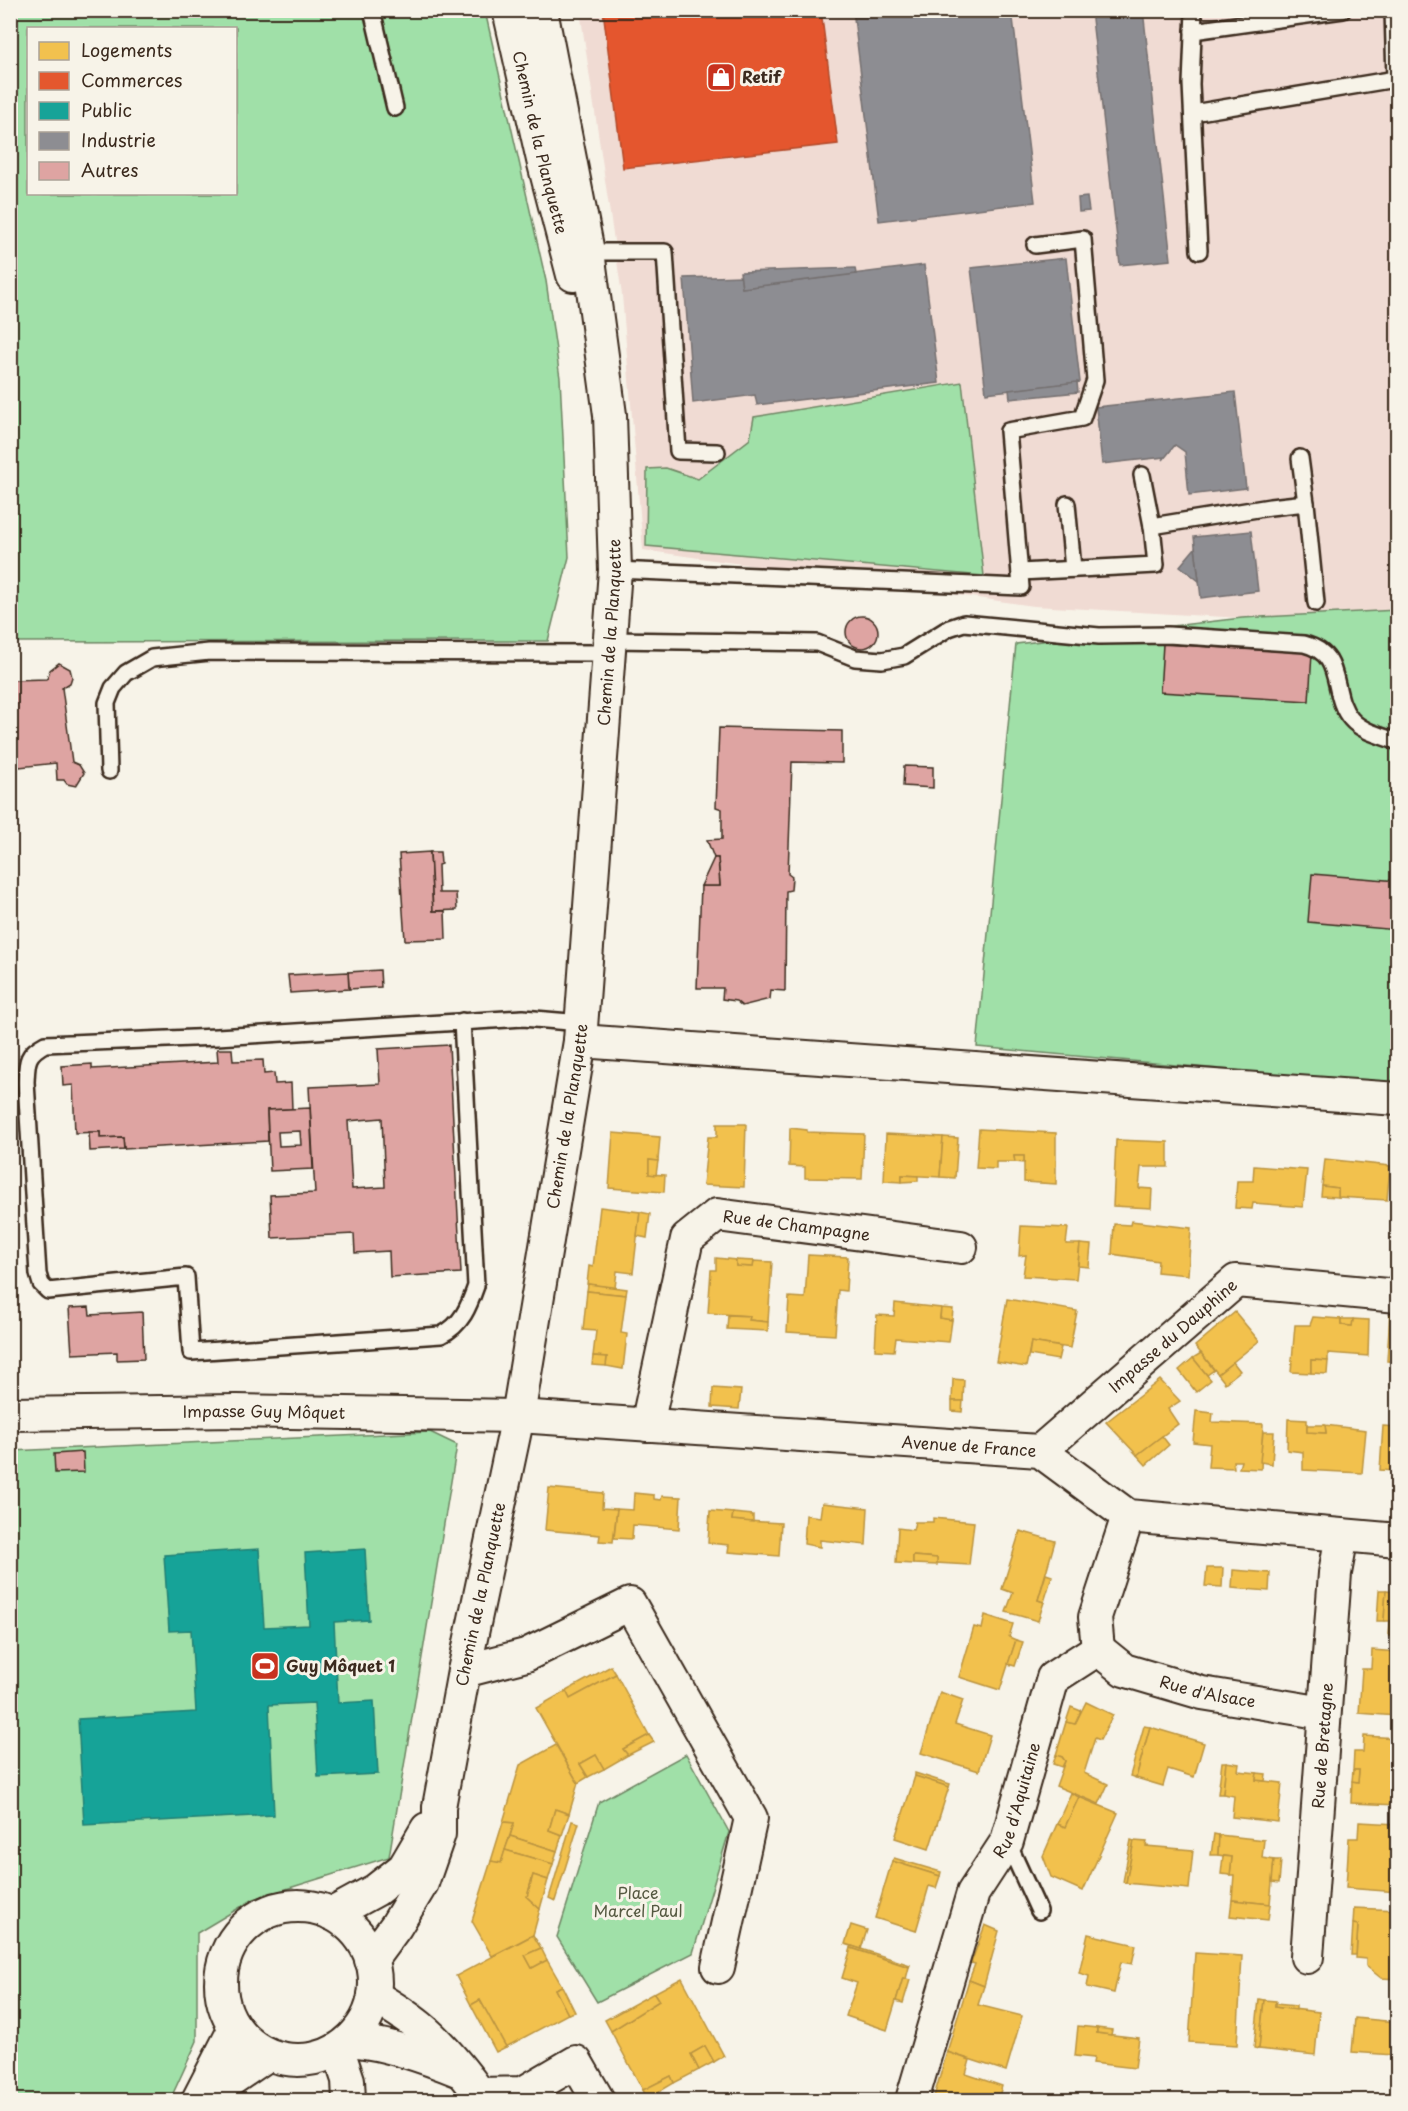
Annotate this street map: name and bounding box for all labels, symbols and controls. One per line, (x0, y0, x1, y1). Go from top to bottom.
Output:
legend (27, 27, 237, 195)
text: Logements (81, 36, 172, 63)
street label: Chemin de la Planquette (508, 48, 575, 236)
shop icon: Retif (705, 61, 737, 93)
place label: Retif (742, 64, 782, 88)
text: Commerces (81, 66, 182, 93)
text: Public (81, 96, 132, 123)
text: Industrie (81, 126, 156, 153)
text: Autres (81, 156, 138, 183)
street label: Chemin de la Planquette (590, 539, 626, 727)
street label: Chemin de la Planquette (539, 1023, 592, 1211)
street label: Rue de Champagne (722, 1203, 872, 1246)
street label: Impasse du Dauphine (1103, 1272, 1242, 1397)
street label: Impasse Guy Môquet (183, 1398, 346, 1424)
street label: Avenue de France (901, 1429, 1037, 1462)
street label: Chemin de la Planquette (448, 1500, 510, 1688)
sports icon: Guy Môquet 1 (249, 1650, 281, 1682)
place label: Guy Môquet 1 (286, 1653, 395, 1677)
street label: Rue d'Alsace (1157, 1668, 1257, 1713)
street label: Rue de Bretagne (1305, 1682, 1338, 1809)
street label: Rue d'Aquitaine (986, 1739, 1045, 1862)
park label: Place Marcel Paul (593, 1880, 683, 1922)

